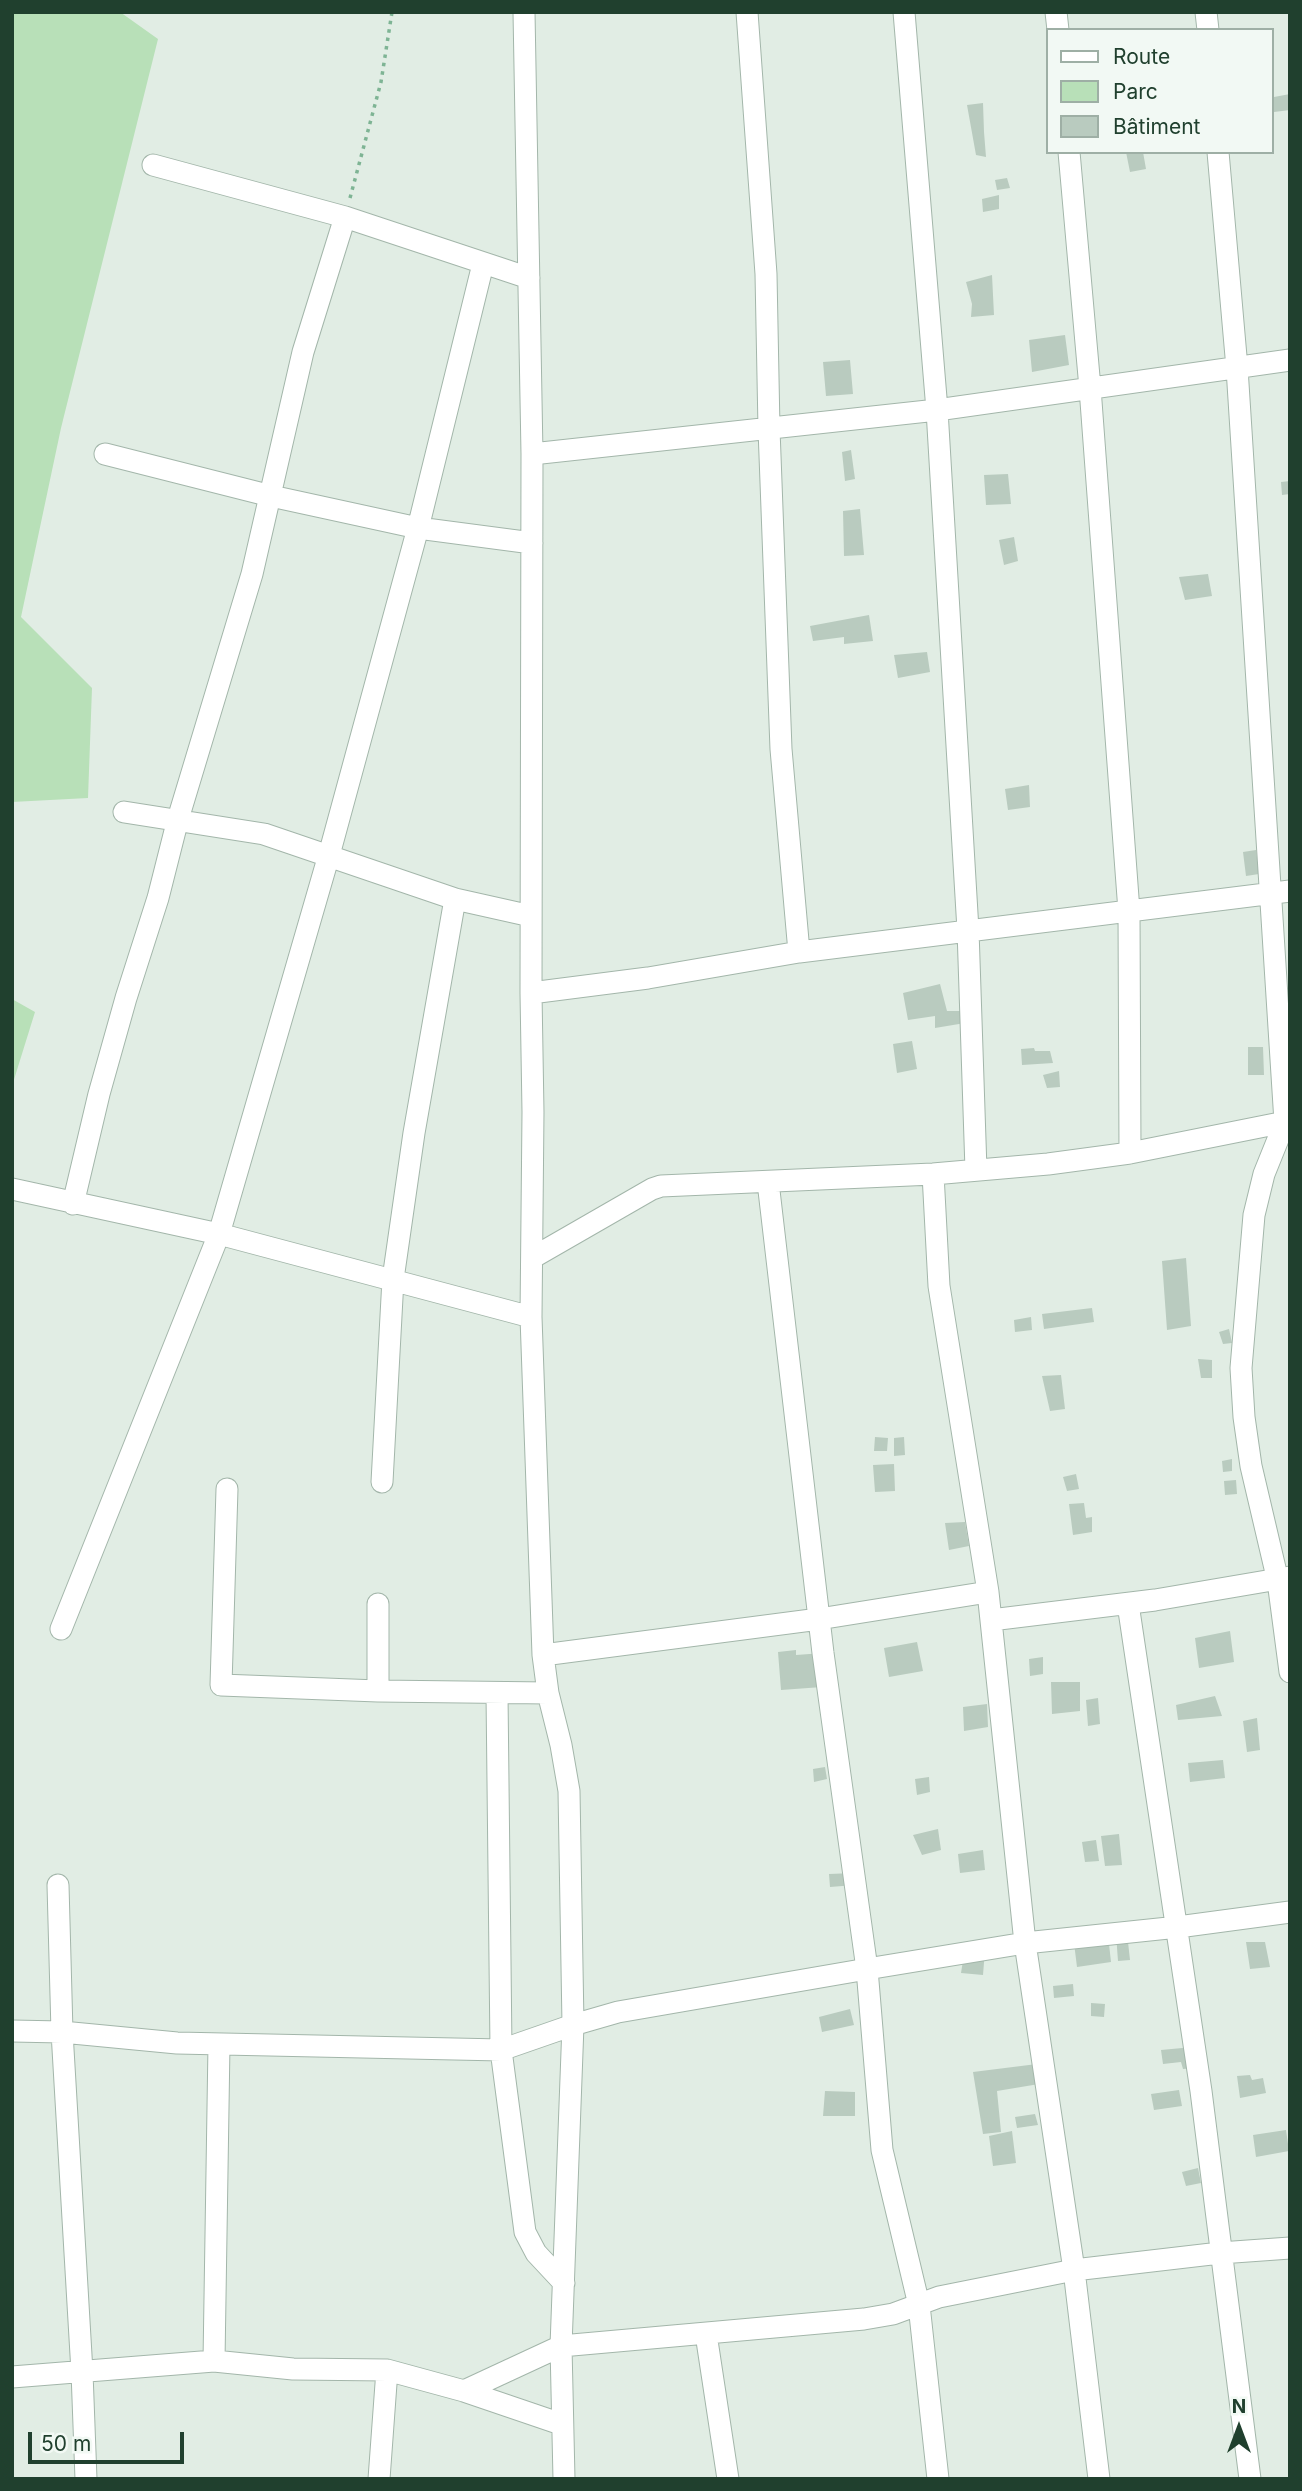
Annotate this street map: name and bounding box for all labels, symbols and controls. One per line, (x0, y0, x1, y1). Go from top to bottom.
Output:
legend (1046, 28, 1274, 154)
text: Route (1113, 44, 1170, 69)
text: Parc (1113, 79, 1158, 104)
text: Bâtiment (1113, 114, 1200, 139)
north arrow (1204, 2393, 1274, 2463)
text: N (1232, 2395, 1246, 2418)
scale bar (32, 2418, 187, 2462)
text: 50 m (41, 2431, 91, 2456)

